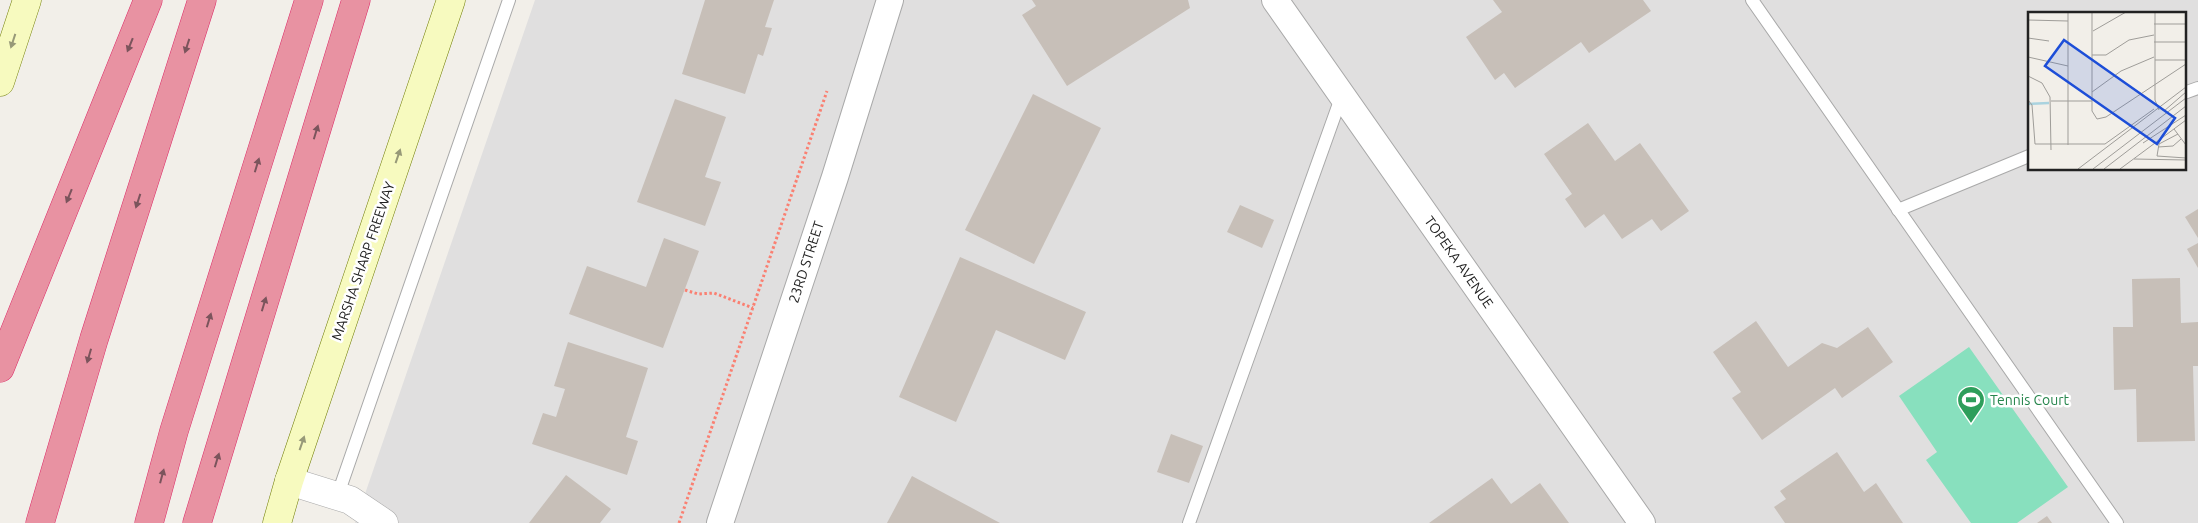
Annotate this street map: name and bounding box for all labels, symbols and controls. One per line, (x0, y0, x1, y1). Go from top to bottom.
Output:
inset map (2028, 12, 2186, 170)
one-way arrow (9, 34, 17, 49)
one-way arrow (125, 38, 133, 52)
one-way arrow (183, 39, 190, 54)
one-way arrow (312, 124, 320, 139)
one-way arrow (395, 149, 403, 164)
one-way arrow (254, 158, 262, 173)
street label: MARSHA SHARP FREEWAY (328, 180, 398, 342)
one-way arrow (65, 189, 73, 204)
one-way arrow (133, 194, 141, 209)
street label: TOPEKA AVENUE (1421, 213, 1497, 311)
street label: 23RD STREET (785, 219, 827, 305)
one-way arrow (260, 296, 268, 311)
one-way arrow (205, 313, 213, 328)
one-way arrow (84, 349, 92, 364)
sports icon: Tennis Court (1956, 385, 1986, 424)
place label: Tennis Court (1990, 392, 2070, 408)
one-way arrow (298, 435, 306, 450)
one-way arrow (213, 452, 221, 467)
one-way arrow (158, 468, 166, 483)

